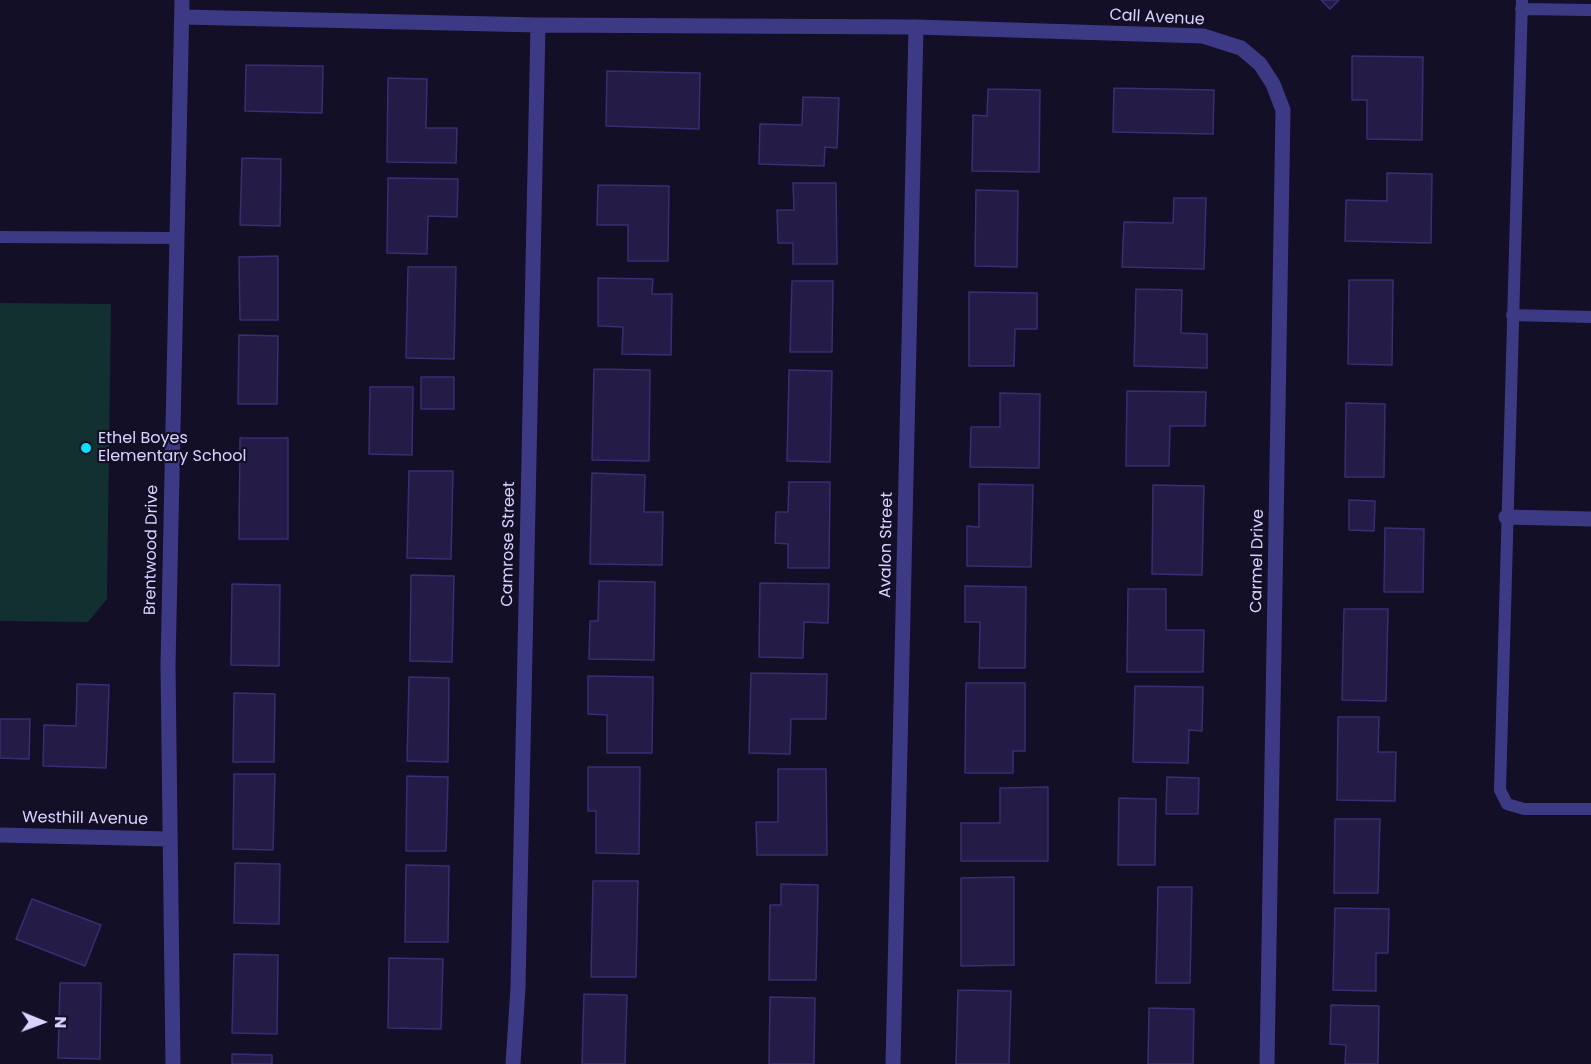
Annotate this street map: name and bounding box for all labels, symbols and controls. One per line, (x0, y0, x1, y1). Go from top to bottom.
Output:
street label: Call Avenue (1109, 6, 1205, 30)
place label: Ethel Boyes Elementary School (98, 429, 246, 467)
marker: Ethel Boyes Elementary School (79, 441, 93, 455)
street label: Camrose Street (498, 481, 520, 607)
street label: Brentwood Drive (141, 485, 163, 615)
street label: Avalon Street (876, 492, 898, 598)
street label: Carmel Drive (1247, 509, 1269, 613)
street label: Westhill Avenue (22, 808, 148, 830)
north arrow (12, 992, 72, 1052)
text: N (49, 1016, 72, 1029)

